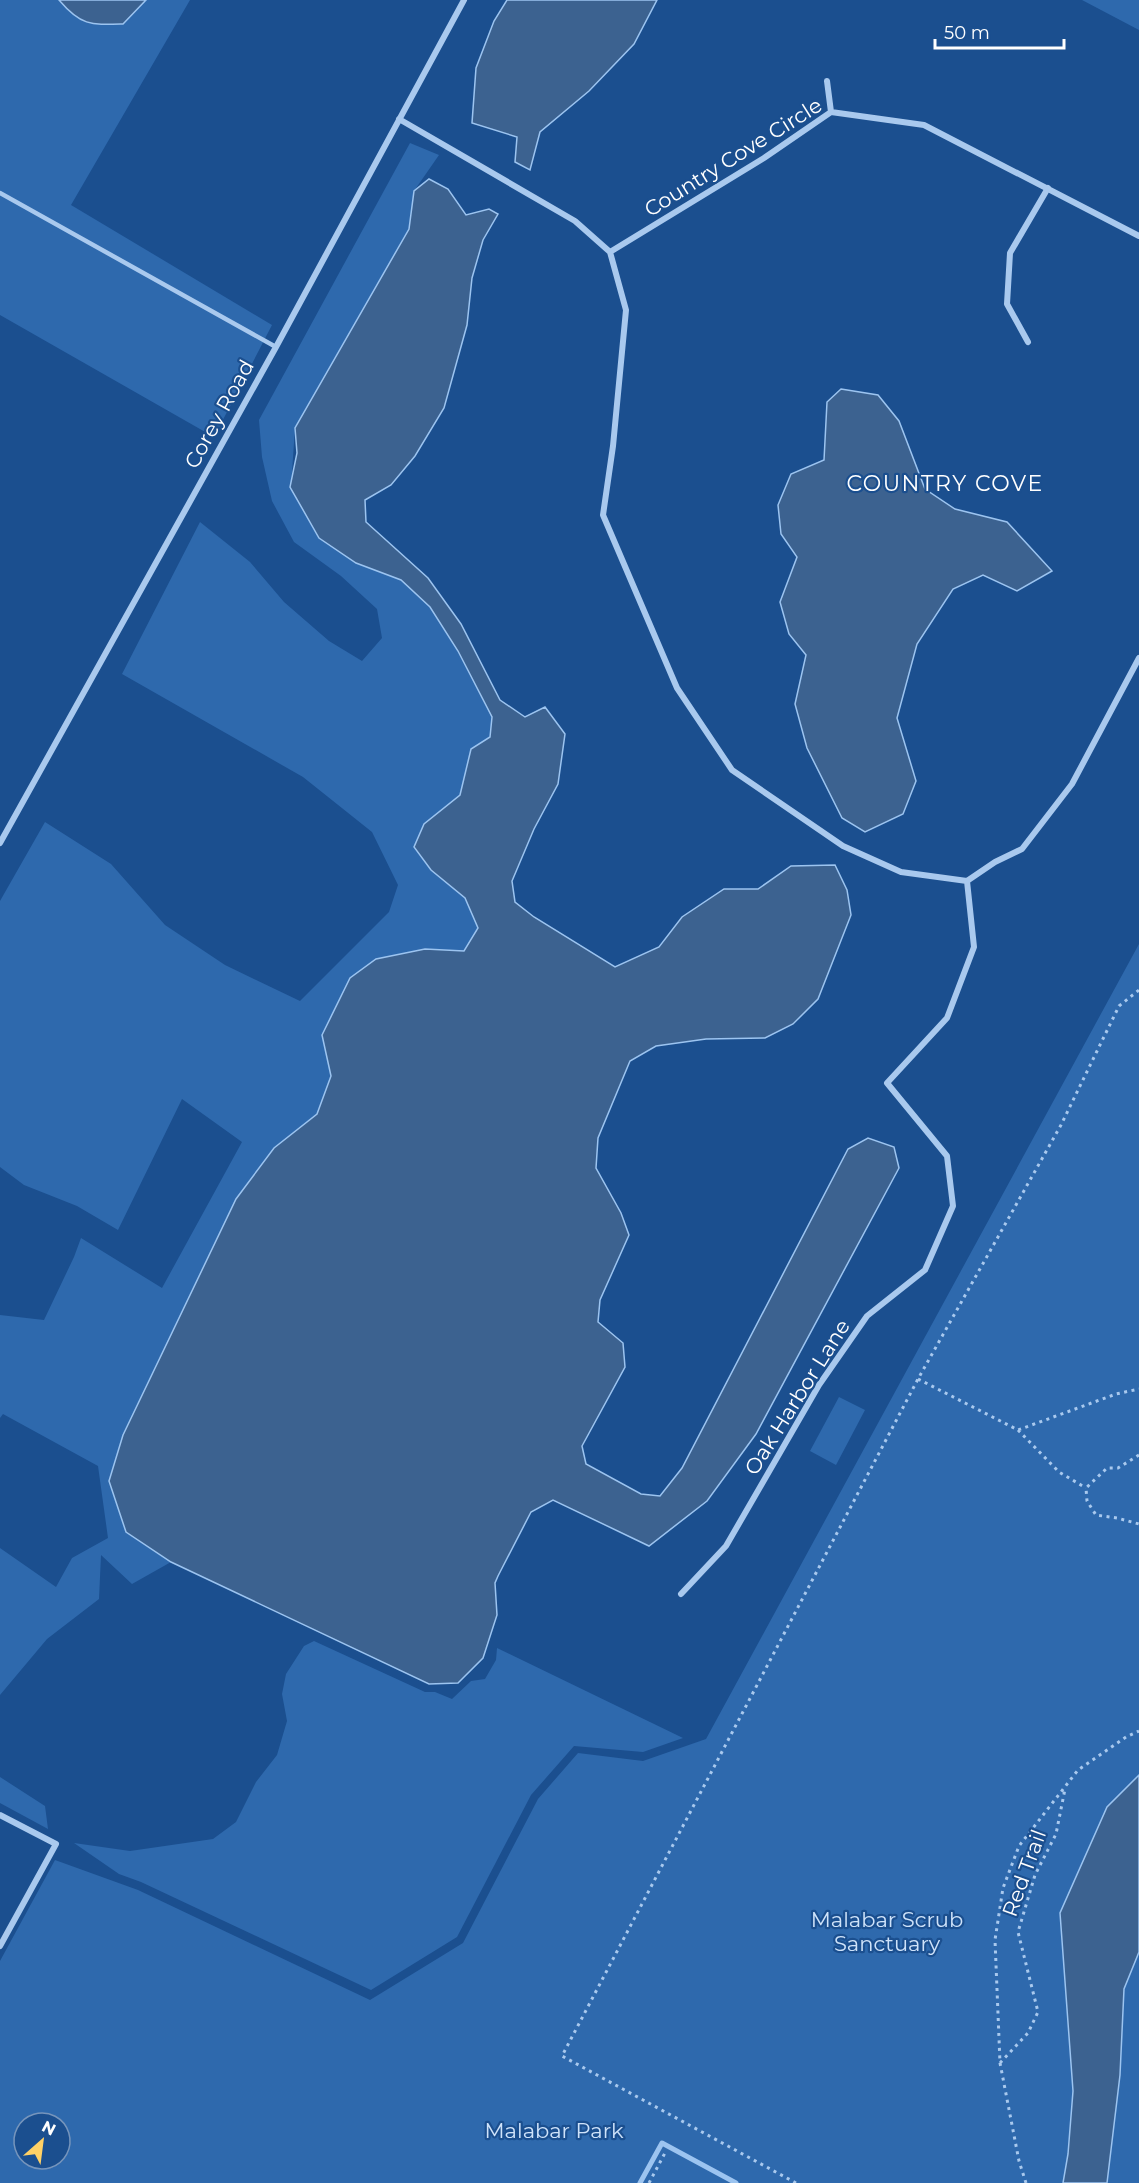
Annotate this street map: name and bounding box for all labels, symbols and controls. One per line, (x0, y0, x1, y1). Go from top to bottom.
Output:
scale bar (935, 12, 1064, 50)
text: 50 m (944, 22, 990, 44)
street label: Country Cove Circle (640, 92, 826, 222)
street label: Corey Road (179, 355, 259, 473)
district label: COUNTRY COVE (846, 470, 1044, 497)
street label: Oak Harbor Lane (739, 1315, 855, 1479)
street label: Red Trail (997, 1826, 1051, 1920)
park label: Malabar Scrub Sanctuary (811, 1907, 963, 1956)
north arrow (12, 2111, 72, 2171)
text: N (39, 2117, 59, 2140)
park label: Malabar Park (485, 2118, 624, 2143)

